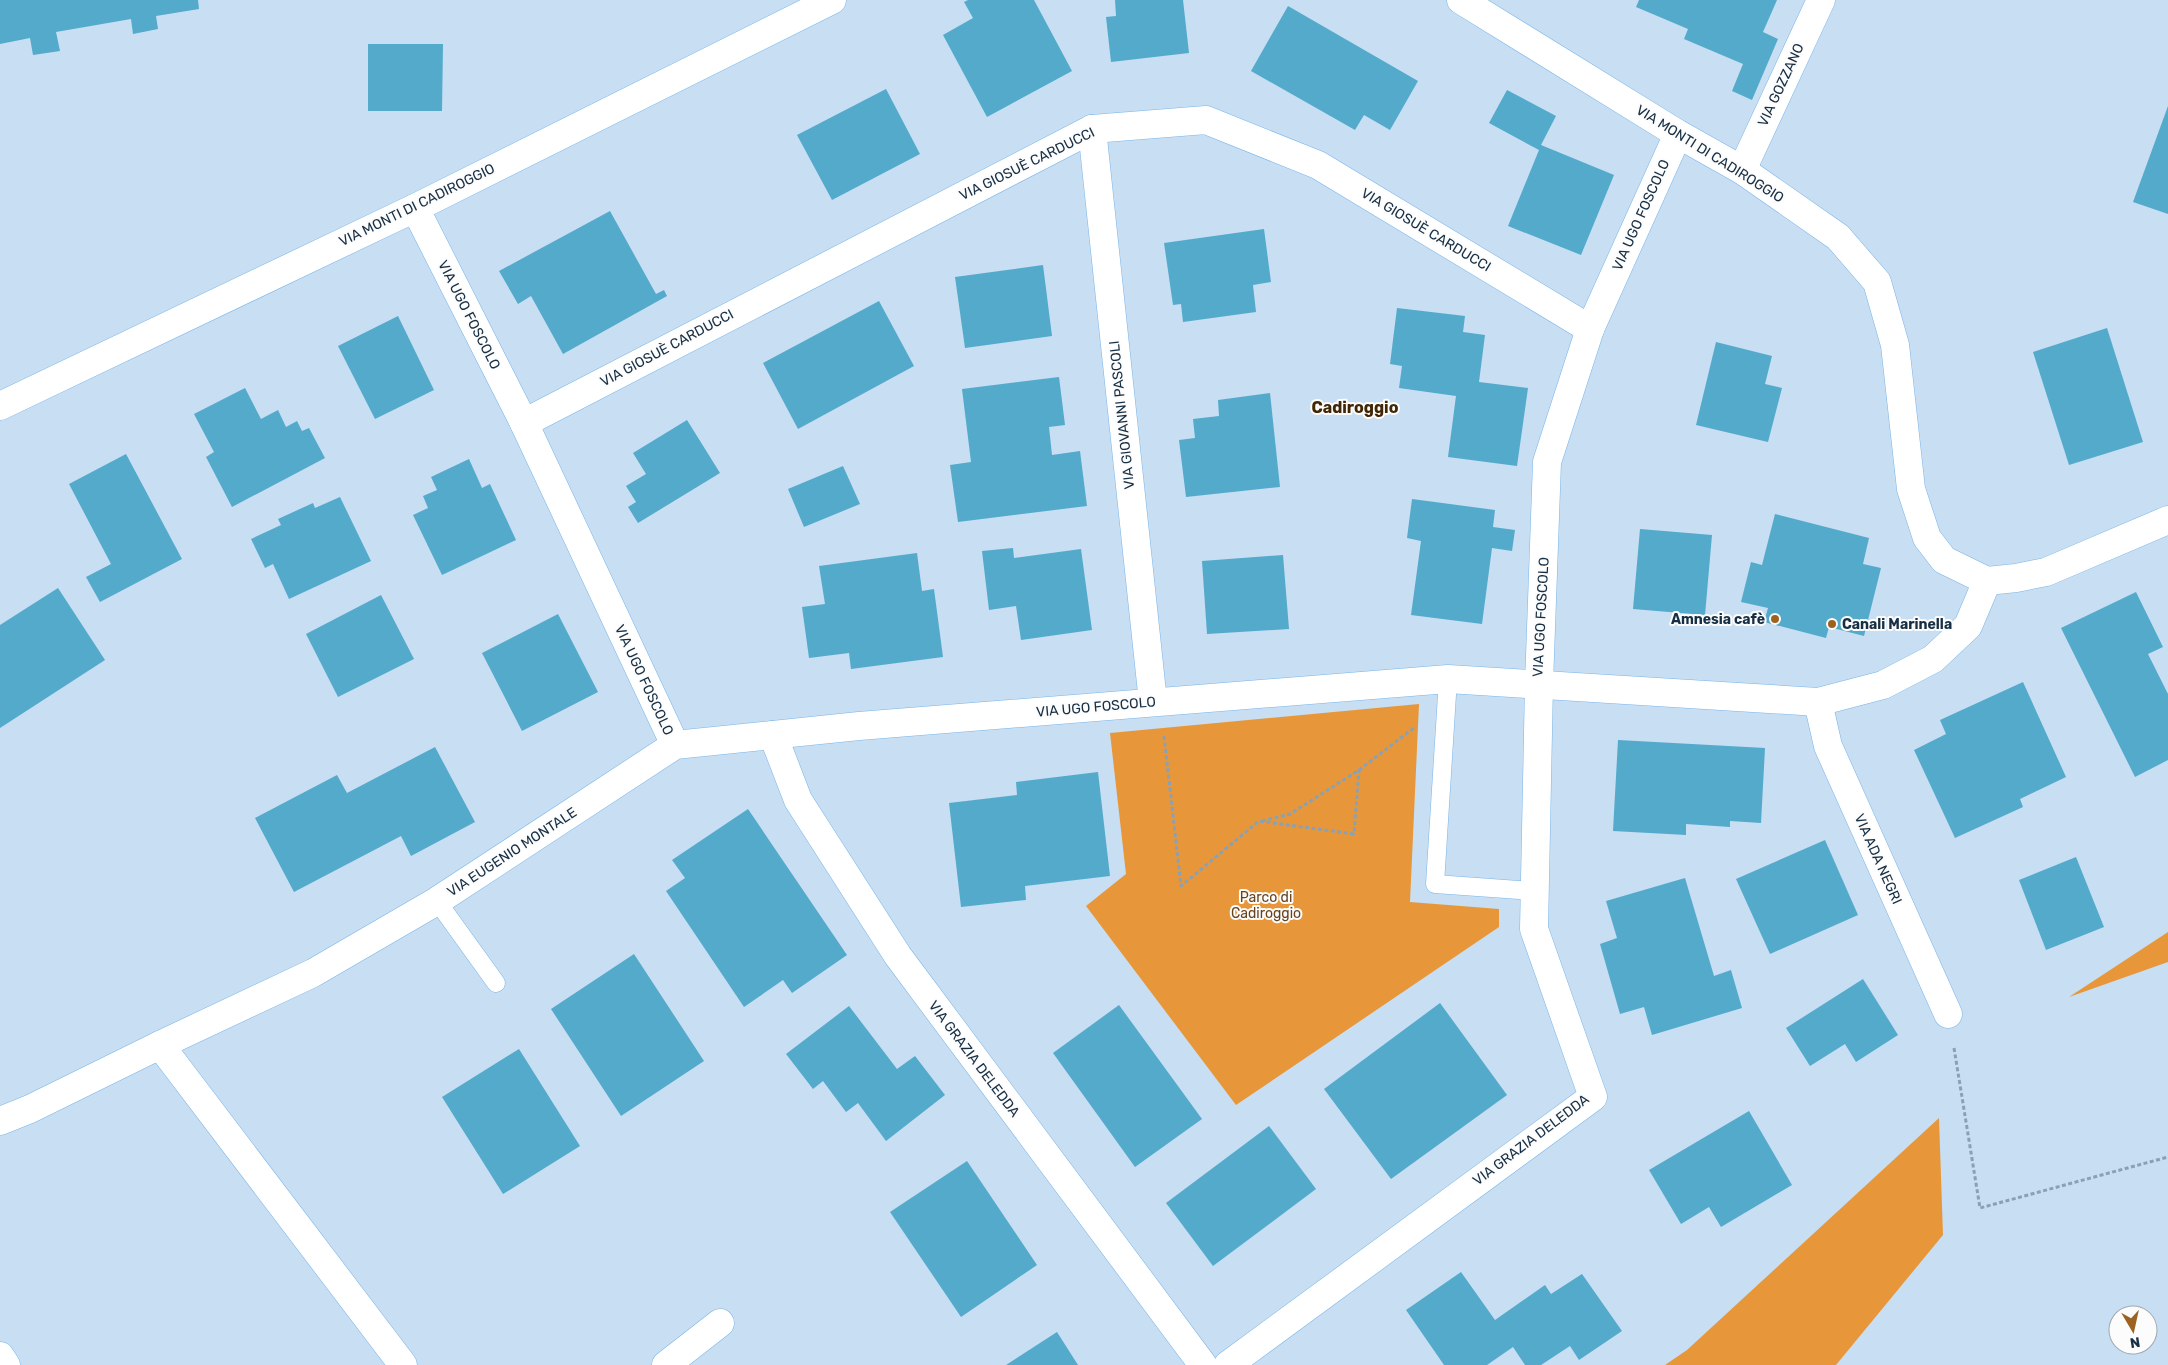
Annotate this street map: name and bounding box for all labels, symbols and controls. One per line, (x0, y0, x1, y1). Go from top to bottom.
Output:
street label: VIA GOZZANO (1754, 41, 1808, 129)
street label: VIA MONTI DI CADIROGGIO (1633, 101, 1787, 207)
street label: VIA GIOSUÈ CARDUCCI (956, 123, 1097, 204)
street label: VIA UGO FOSCOLO (1609, 157, 1673, 273)
street label: VIA MONTI DI CADIROGGIO (336, 160, 498, 250)
street label: VIA GIOSUÈ CARDUCCI (1358, 184, 1495, 276)
street label: VIA UGO FOSCOLO (434, 258, 504, 372)
street label: VIA GIOSUÈ CARDUCCI (597, 305, 737, 390)
street label: VIA GIOVANNI PASCOLI (1106, 340, 1138, 490)
district label: Cadiroggio (1312, 398, 1399, 417)
street label: VIA UGO FOSCOLO (1529, 557, 1553, 677)
place label: Amnesia cafè (1671, 611, 1765, 628)
marker: Amnesia cafè (1769, 613, 1781, 625)
place label: Canali Marinella (1842, 616, 1952, 633)
marker: Canali Marinella (1826, 618, 1838, 630)
street label: VIA UGO FOSCOLO (611, 622, 677, 738)
street label: VIA UGO FOSCOLO (1035, 693, 1157, 721)
street label: VIA EUGENIO MONTALE (444, 804, 580, 900)
street label: VIA ADA NEGRI (1851, 811, 1905, 907)
park label: Parco di Cadiroggio (1231, 889, 1301, 922)
street label: VIA GRAZIA DELEDDA (925, 998, 1024, 1121)
street label: VIA GRAZIA DELEDDA (1470, 1090, 1593, 1189)
north arrow (2108, 1305, 2158, 1355)
text: N (2129, 1333, 2141, 1352)

